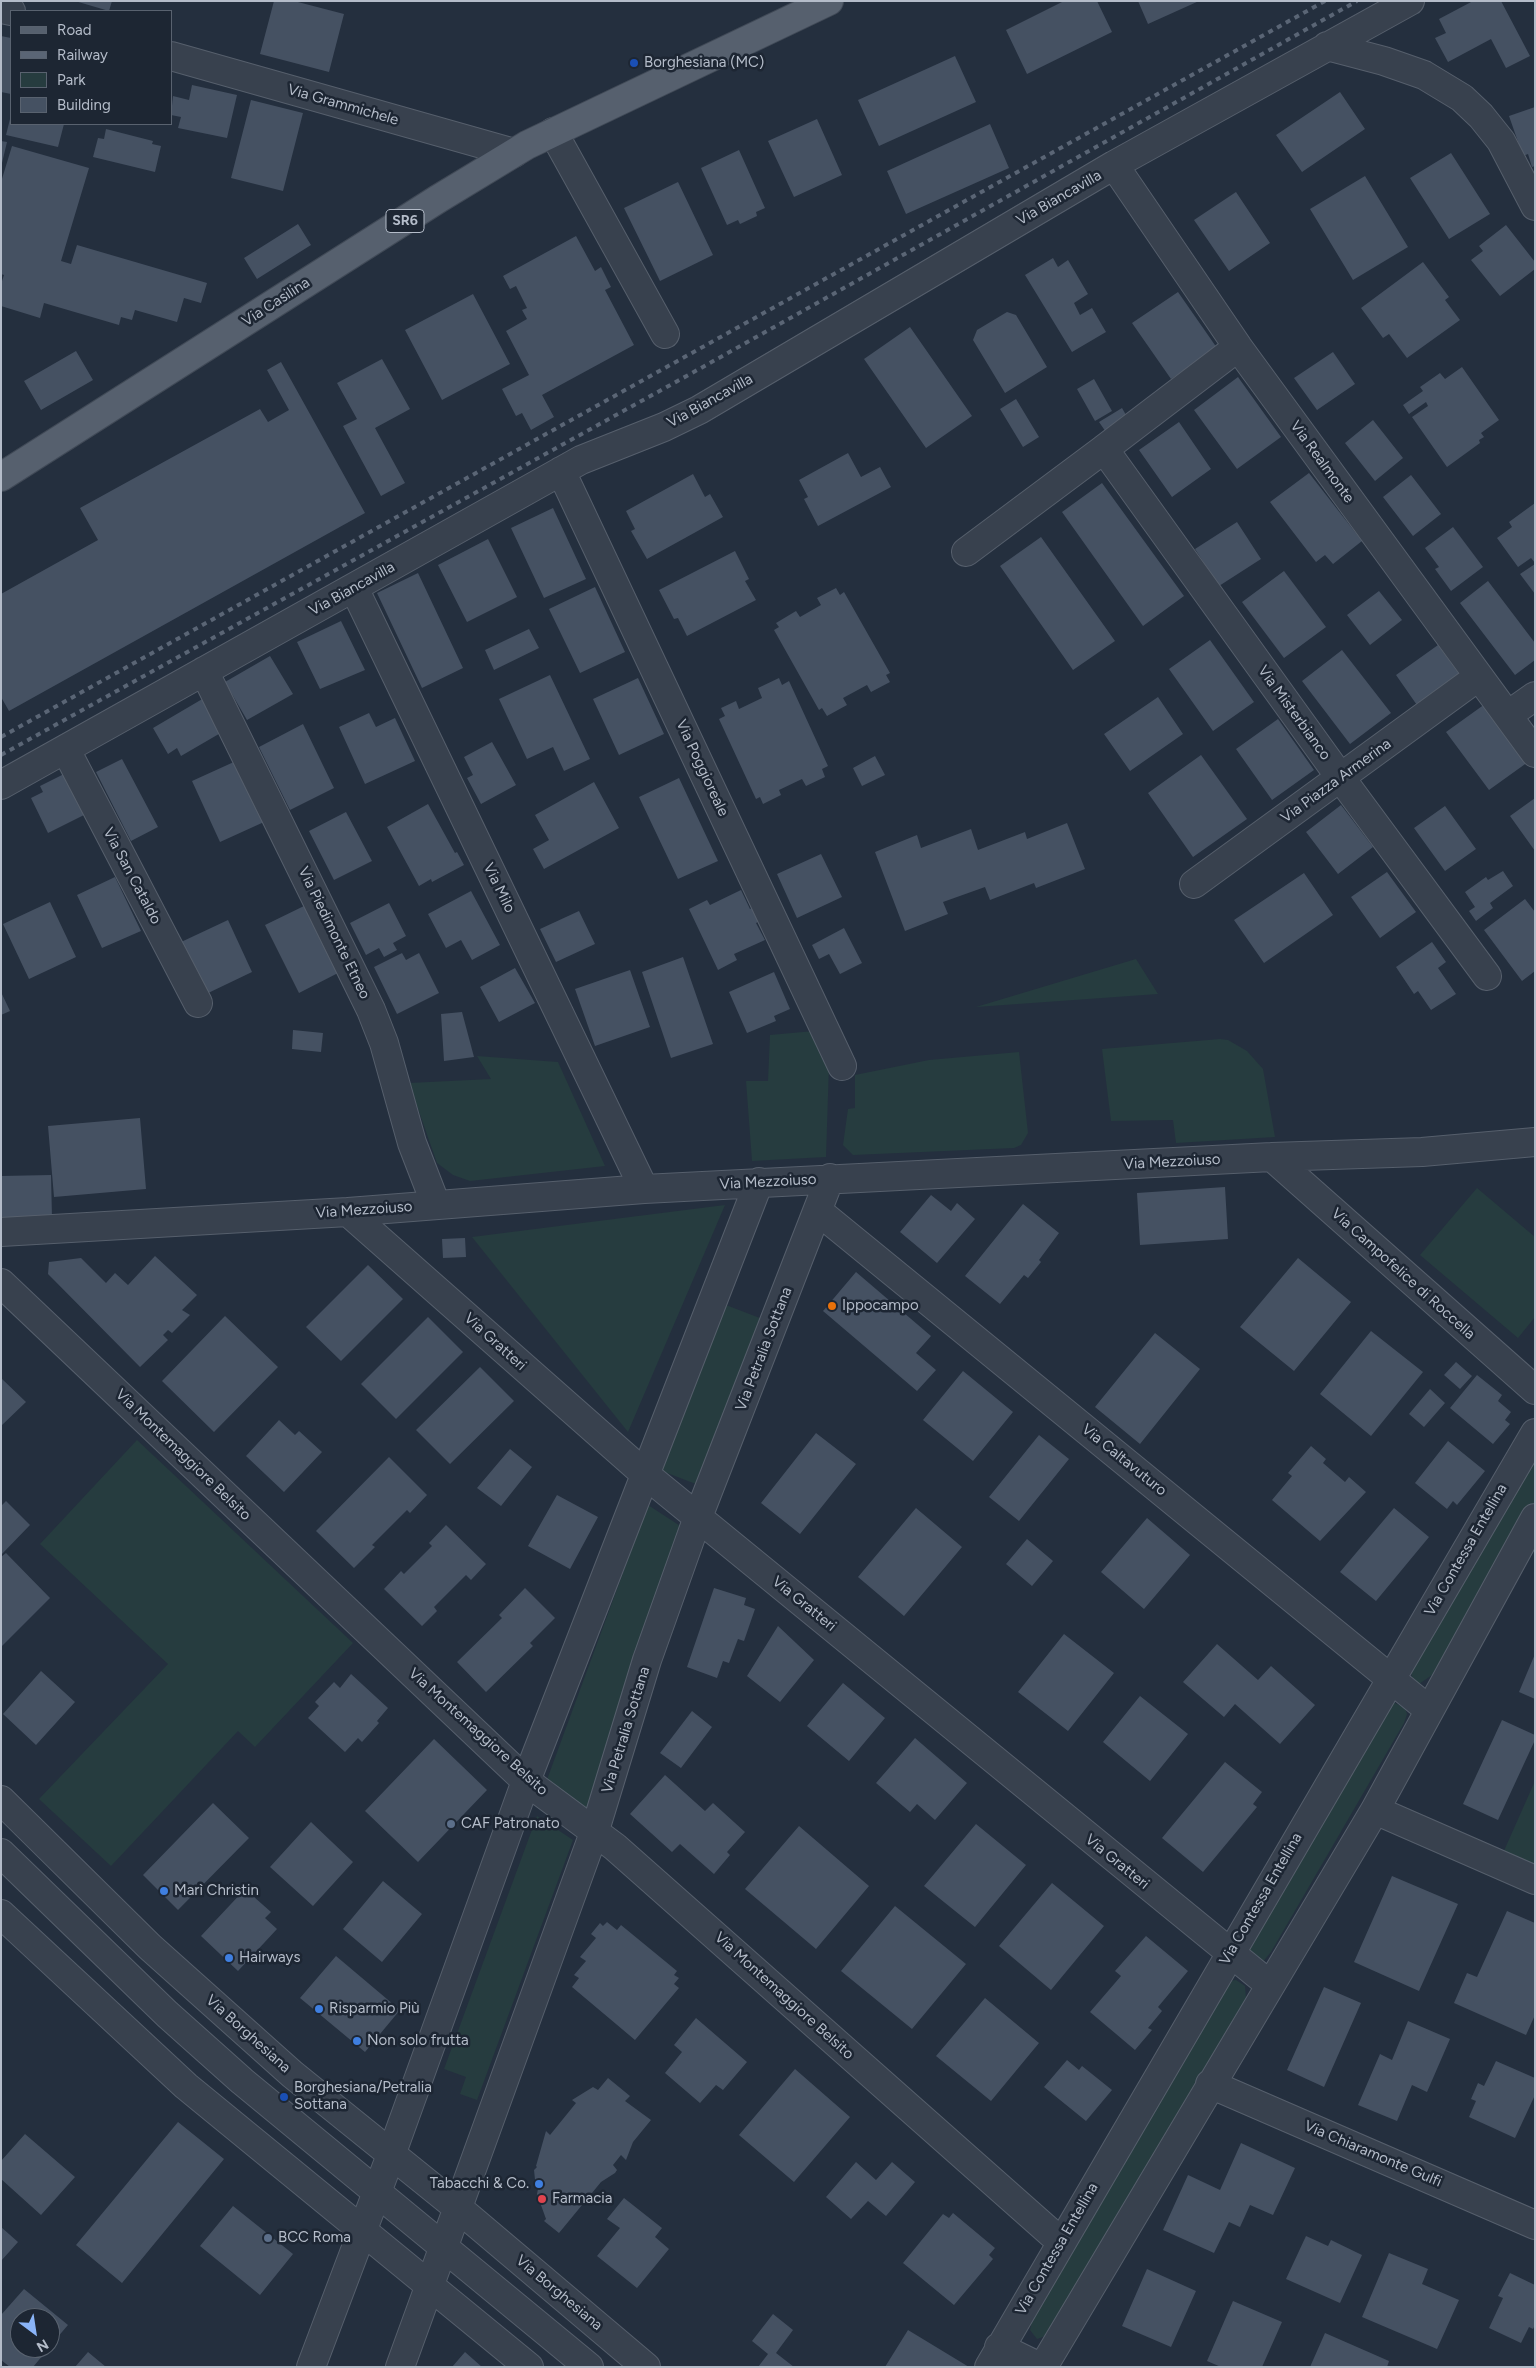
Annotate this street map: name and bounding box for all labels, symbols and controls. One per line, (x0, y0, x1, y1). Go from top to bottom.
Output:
legend (10, 10, 172, 125)
text: Road (57, 21, 92, 39)
text: Railway (57, 46, 108, 64)
place label: Borghesiana (MC) (644, 54, 764, 72)
marker: Borghesiana (MC) (628, 57, 640, 69)
text: Park (57, 71, 86, 89)
street label: Via Grammichele (285, 81, 401, 129)
text: Building (57, 96, 111, 114)
street label: Via Biancavilla (1013, 166, 1105, 230)
road number: SR6 (386, 210, 424, 232)
street label: Via Casilina (239, 273, 313, 331)
street label: Via Biancavilla (664, 370, 756, 432)
street label: Via Realmonte (1286, 417, 1358, 507)
street label: Via Biancavilla (306, 558, 398, 620)
street label: Via Misterbianco (1254, 662, 1334, 764)
street label: Via Poggioreale (672, 717, 732, 819)
street label: Via Piazza Armerina (1277, 735, 1395, 827)
street label: Via San Cataldo (99, 825, 165, 927)
street label: Via Milo (479, 860, 519, 916)
street label: Via Piedimonte Etneo (294, 864, 374, 1002)
street label: Via Mezzoiuso (1123, 1150, 1221, 1174)
street label: Via Mezzoiuso (719, 1170, 817, 1194)
street label: Via Mezzoiuso (315, 1198, 413, 1222)
street label: Via Campofelice di Roccella (1327, 1205, 1479, 1343)
street label: Via Petralia Sottana (732, 1284, 796, 1414)
place label: Ippocampo (842, 1297, 919, 1315)
marker: Ippocampo (826, 1300, 838, 1312)
street label: Via Gratteri (460, 1309, 530, 1375)
street label: Via Montemaggiore Belsito (111, 1386, 255, 1524)
street label: Via Caltavuturo (1078, 1420, 1170, 1500)
street label: Via Contessa Entellina (1421, 1481, 1511, 1619)
street label: Via Gratteri (768, 1573, 840, 1635)
street label: Via Montemaggiore Belsito (405, 1665, 551, 1799)
street label: Via Petralia Sottana (598, 1665, 654, 1795)
place label: CAF Patronato (461, 1815, 560, 1833)
marker: CAF Patronato (445, 1818, 457, 1830)
street label: Via Contessa Entellina (1216, 1830, 1306, 1968)
street label: Via Gratteri (1081, 1831, 1153, 1893)
place label: Marì Christin (174, 1882, 259, 1900)
marker: Marì Christin (158, 1885, 170, 1897)
street label: Via Montemaggiore Belsito (711, 1929, 857, 2063)
place label: Hairways (239, 1949, 300, 1967)
marker: Hairways (223, 1952, 235, 1964)
street label: Via Borghesiana (202, 1991, 294, 2077)
place label: Risparmio Più (329, 2000, 420, 2018)
marker: Risparmio Più (313, 2003, 325, 2015)
place label: Non solo frutta (367, 2032, 469, 2050)
marker: Non solo frutta (351, 2035, 363, 2047)
place label: Borghesiana/Petralia Sottana (294, 2079, 432, 2114)
marker: Borghesiana/Petralia Sottana (278, 2091, 290, 2103)
street label: Via Chiaramonte Gulfi (1301, 2117, 1445, 2191)
place label: Tabacchi & Co. (430, 2175, 529, 2193)
marker: Tabacchi & Co. (533, 2178, 545, 2190)
street label: Via Contessa Entellina (1012, 2180, 1102, 2318)
place label: Farmacia (552, 2190, 612, 2208)
marker: Farmacia (536, 2193, 548, 2205)
place label: BCC Roma (278, 2229, 351, 2247)
marker: BCC Roma (262, 2232, 274, 2244)
street label: Via Borghesiana (512, 2252, 606, 2334)
north arrow (10, 2308, 60, 2358)
text: N (33, 2335, 51, 2355)

